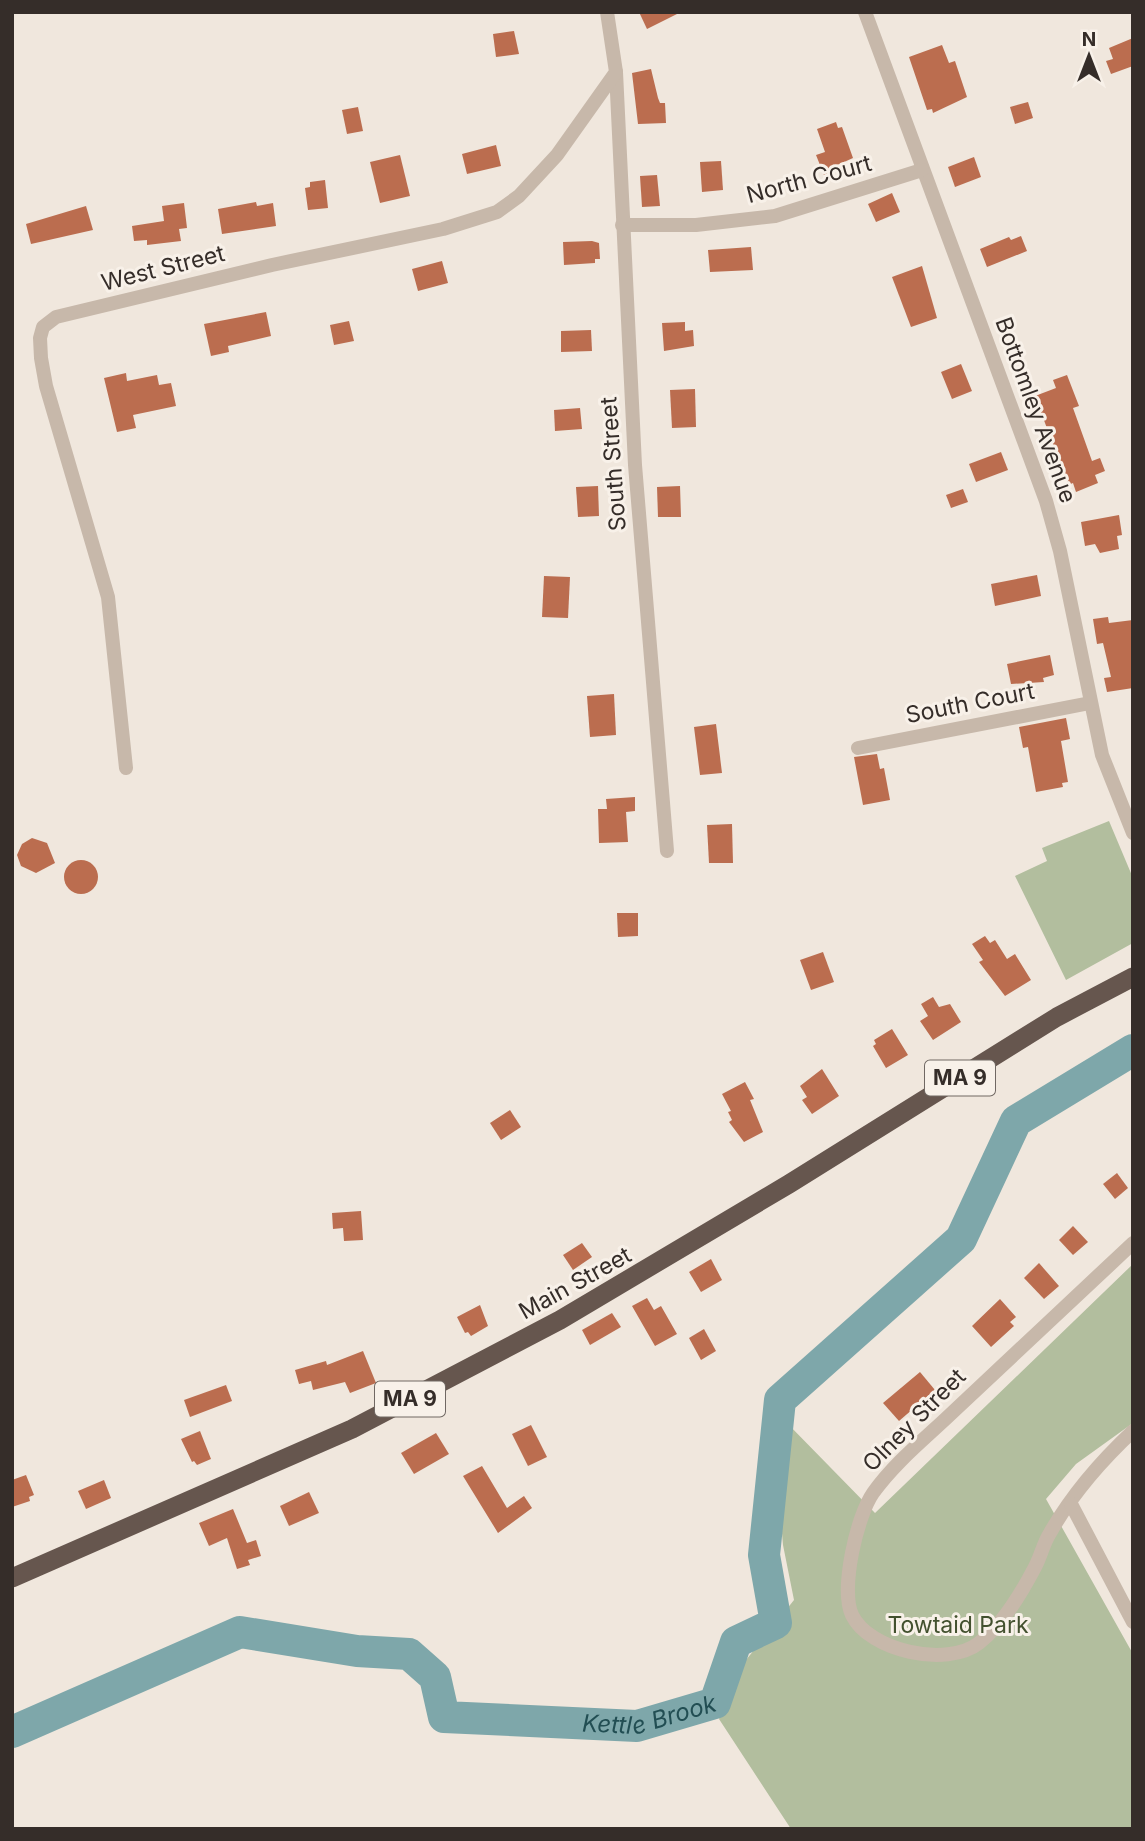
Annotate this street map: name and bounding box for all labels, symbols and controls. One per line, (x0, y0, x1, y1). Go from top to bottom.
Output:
north arrow (1054, 21, 1124, 91)
text: N (1082, 28, 1096, 51)
street label: North Court (743, 149, 875, 209)
street label: West Street (99, 239, 228, 297)
street label: Bottomley Avenue (989, 313, 1083, 507)
street label: South Street (594, 395, 632, 532)
street label: South Court (903, 677, 1037, 729)
road number: MA 9 (925, 1060, 995, 1096)
street label: Main Street (514, 1240, 637, 1325)
street label: Olney Street (857, 1362, 972, 1477)
road number: MA 9 (375, 1382, 445, 1416)
park label: Towtaid Park (887, 1611, 1029, 1639)
water label: Kettle Brook (581, 1688, 720, 1741)

